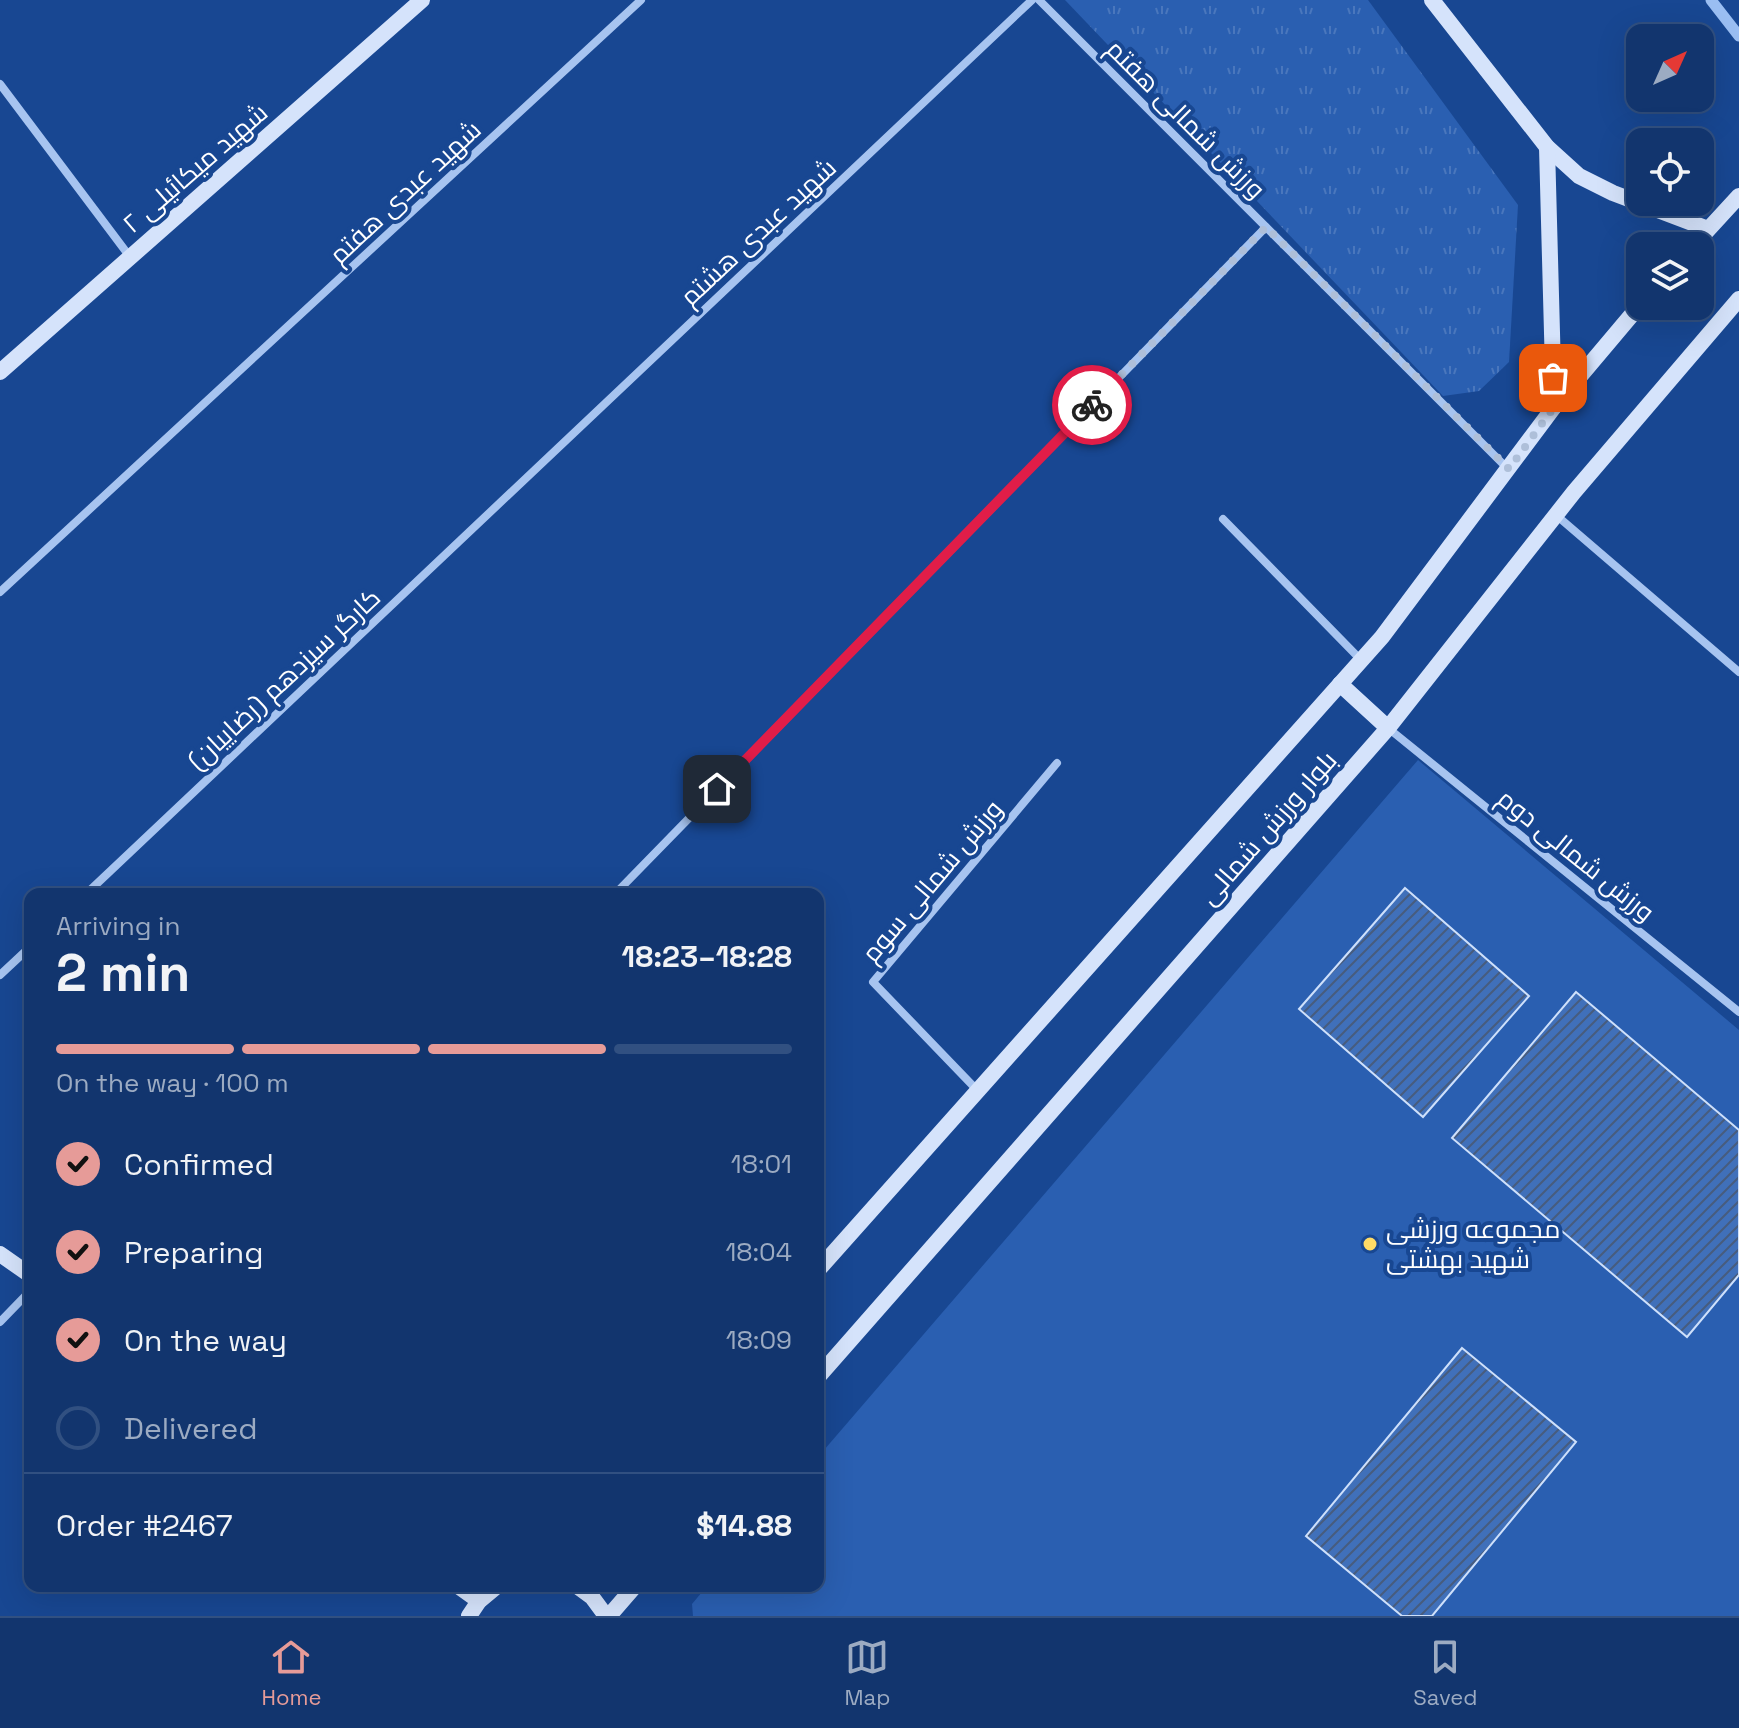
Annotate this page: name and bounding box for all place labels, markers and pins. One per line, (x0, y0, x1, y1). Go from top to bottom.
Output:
pin (1519, 344, 1587, 412)
pin (683, 755, 751, 823)
place label: مجموعه ورزشی شهید بهشتی (1386, 1212, 1560, 1276)
marker: مجموعه ورزشی شهید بهشتی (1361, 1235, 1379, 1253)

